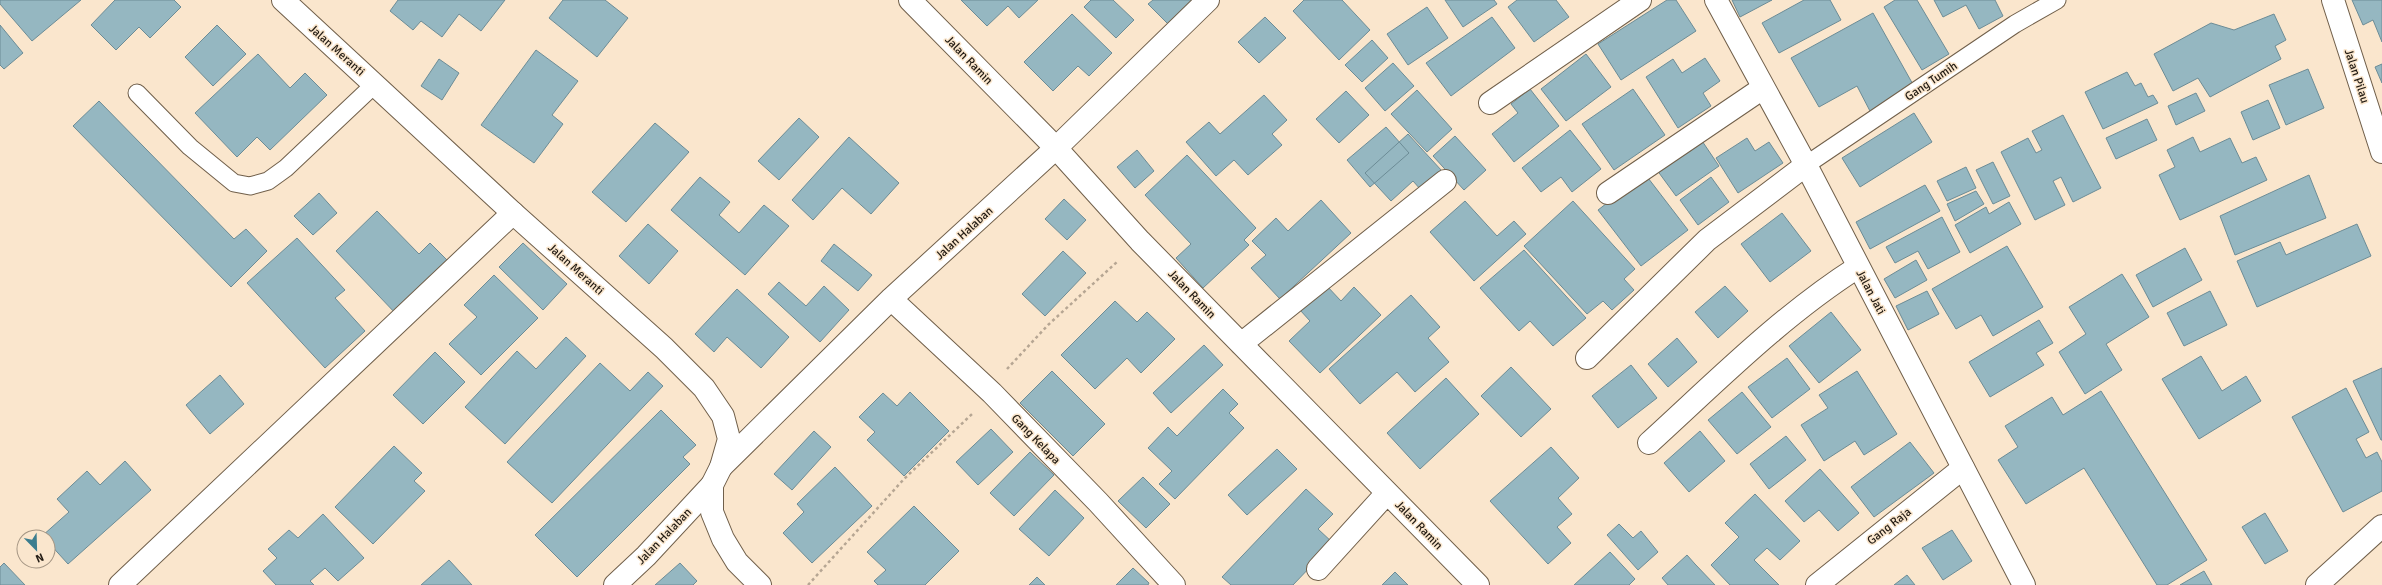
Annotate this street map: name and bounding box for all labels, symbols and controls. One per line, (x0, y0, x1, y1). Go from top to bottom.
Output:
street label: Jalan Meranti (306, 21, 368, 79)
street label: Jalan Ramin (942, 33, 996, 88)
street label: Jalan Pilau (2341, 47, 2372, 105)
street label: Gang Tumih (1902, 58, 1960, 104)
street label: Jalan Halaban (932, 203, 996, 263)
street label: Jalan Meranti (545, 240, 607, 298)
street label: Jalan Ramin (1165, 267, 1219, 322)
street label: Jalan Jati (1853, 267, 1889, 317)
street label: Gang Kelapa (1008, 411, 1063, 468)
street label: Jalan Ramin (1392, 498, 1446, 553)
street label: Gang Raja (1864, 504, 1914, 548)
street label: Jalan Halaban (634, 505, 695, 568)
north arrow (16, 529, 56, 569)
text: N (34, 550, 46, 565)

